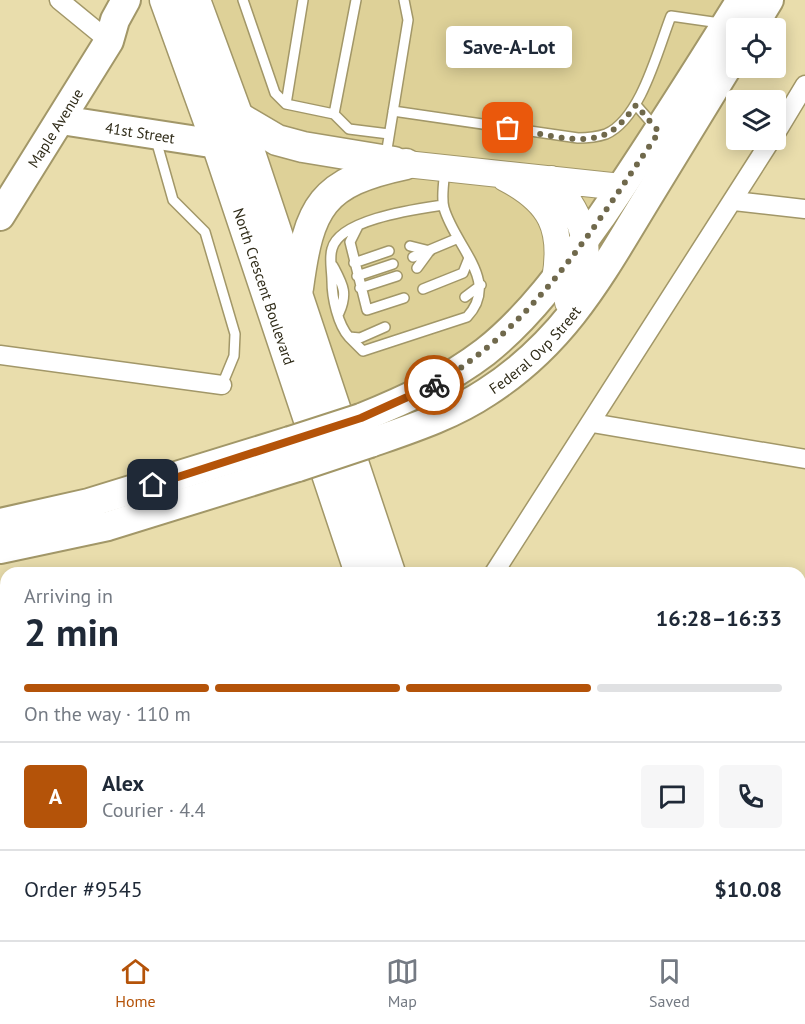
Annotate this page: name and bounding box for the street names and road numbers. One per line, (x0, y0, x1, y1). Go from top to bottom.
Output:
street label: Maple Avenue (23, 85, 87, 171)
street label: 41st Street (104, 117, 176, 147)
street label: North Crescent Boulevard (229, 205, 299, 367)
street label: Federal Ovp Street (485, 302, 584, 398)

